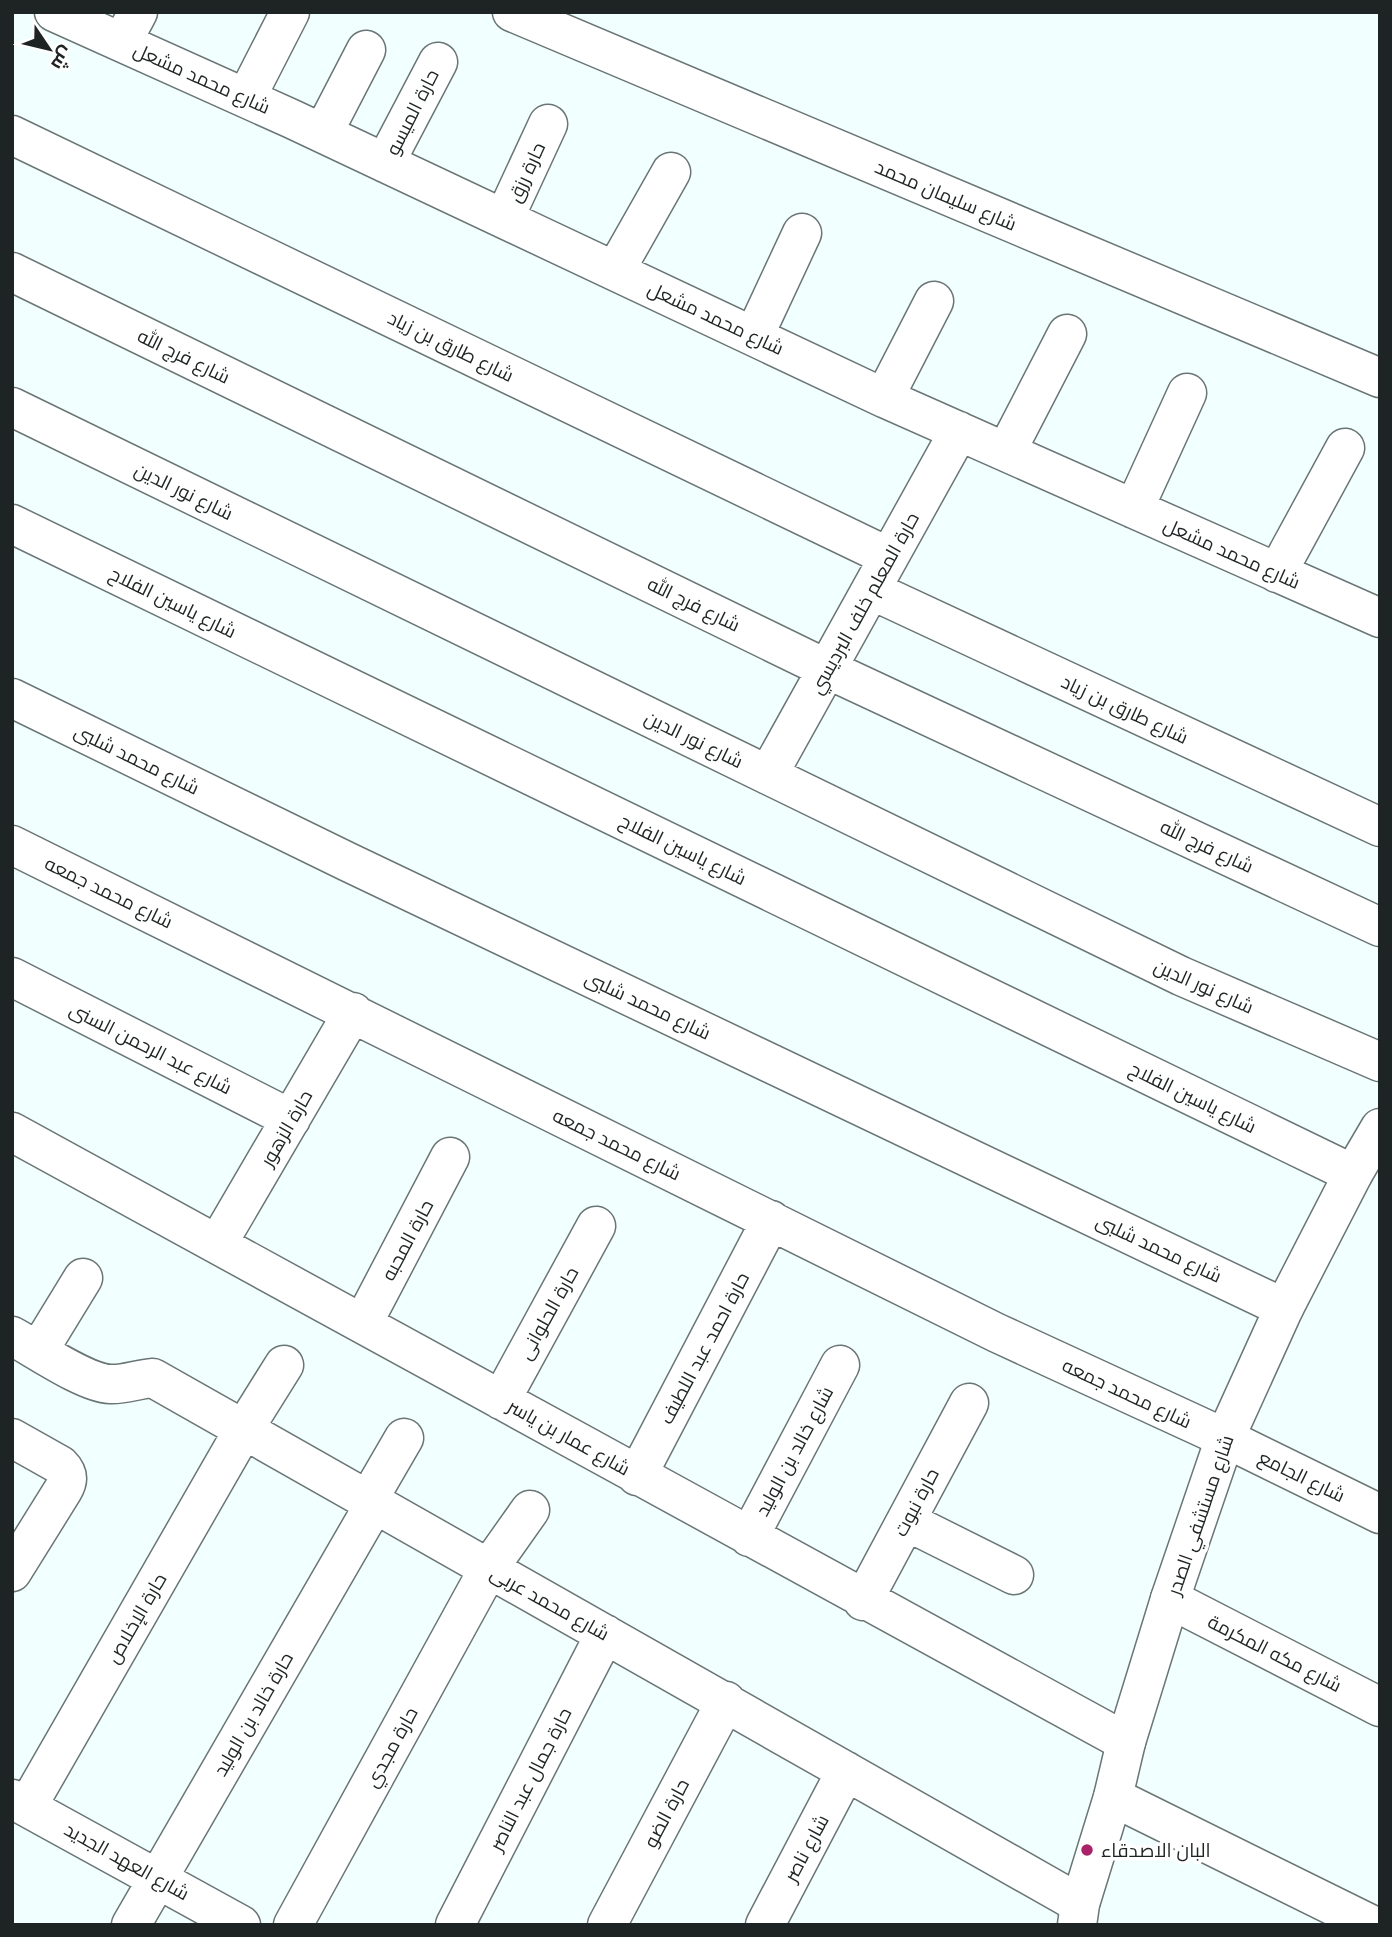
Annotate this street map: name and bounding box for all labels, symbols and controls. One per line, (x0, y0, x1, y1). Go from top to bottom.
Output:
north arrow (14, 14, 84, 84)
street label: شارع محمد مشعل (129, 36, 275, 121)
text: ش (45, 41, 81, 76)
street label: حارة الميسو (379, 65, 445, 159)
street label: حارة رزق (501, 138, 551, 206)
street label: شارع سليمان محمد (871, 153, 1021, 237)
street label: شارع محمد مشعل (643, 275, 788, 362)
street label: شارع طارق بن زياد (383, 304, 518, 389)
street label: شارع فرج الله (133, 322, 235, 391)
street label: شارع نور الدين (130, 456, 238, 527)
street label: حارة المعلم خلف البرديسي (803, 507, 927, 700)
street label: شارع محمد مشعل (1159, 511, 1305, 596)
street label: شارع ياسين الفلاح (105, 560, 241, 645)
street label: شارع فرج الله (643, 570, 745, 639)
street label: شارع طارق بن زياد (1057, 668, 1193, 751)
street label: شارع نور الدين (640, 704, 748, 775)
street label: شارع محمد شلبى (70, 718, 204, 801)
street label: شارع ياسين الفلاح (615, 807, 751, 892)
street label: شارع فرج الله (1156, 813, 1258, 880)
street label: شارع محمد جمعه (40, 850, 178, 935)
street label: شارع نور الدين (1150, 952, 1258, 1020)
street label: شارع محمد شلبى (580, 964, 715, 1046)
street label: شارع عبد الرحمن السنى (65, 996, 237, 1101)
street label: شارع ياسين الفلاح (1125, 1055, 1261, 1140)
street label: حارة الزهور (253, 1085, 318, 1172)
street label: شارع محمد جمعه (548, 1102, 686, 1187)
street label: حارة المحبه (375, 1195, 439, 1285)
street label: شارع محمد شلبى (1091, 1207, 1226, 1289)
street label: حارة الحلوانى (512, 1262, 584, 1364)
street label: حارة احمد عبد اللطيف (653, 1267, 755, 1429)
street label: شارع محمد جمعه (1058, 1352, 1196, 1435)
street label: شارع خالد بن الوليد (749, 1381, 840, 1521)
street label: شارع عمار بن ياسر (502, 1392, 635, 1482)
street label: شارع مستشفي الصدر (1160, 1431, 1241, 1600)
street label: شارع الجامع (1254, 1444, 1350, 1509)
street label: حارة نبوت (887, 1463, 945, 1541)
street label: شارع محمد عربى (485, 1560, 614, 1647)
street label: حارة الإخلاص (100, 1568, 172, 1668)
street label: شارع مكه المكرمة (1203, 1608, 1346, 1699)
street label: حارة خالد بن الوليد (207, 1647, 299, 1781)
street label: حارة مجدي (358, 1702, 425, 1793)
street label: حارة جمال عبد الناصر (482, 1703, 577, 1856)
street label: حارة الضو (637, 1774, 695, 1852)
street label: شارع ناصر (777, 1810, 836, 1888)
street label: شارع العهد الجديد (59, 1816, 194, 1907)
place label: البان الاصدقاء (1101, 1837, 1211, 1863)
marker: البان الاصدقاء (1079, 1842, 1095, 1858)

